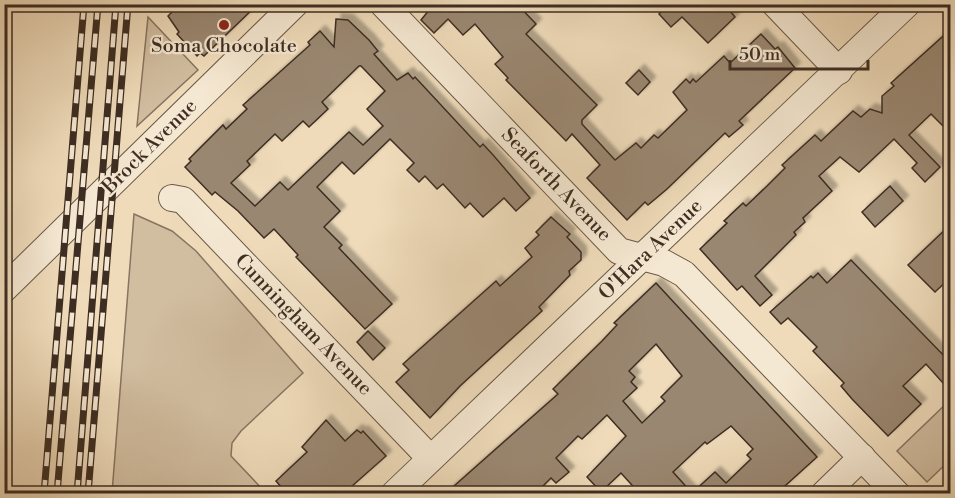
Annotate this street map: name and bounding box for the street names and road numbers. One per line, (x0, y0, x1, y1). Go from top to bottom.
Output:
street label: Brock Avenue (97, 94, 203, 200)
street label: Seaforth Avenue (496, 123, 616, 247)
street label: O'Hara Avenue (594, 194, 708, 306)
street label: Cunningham Avenue (229, 249, 377, 401)

